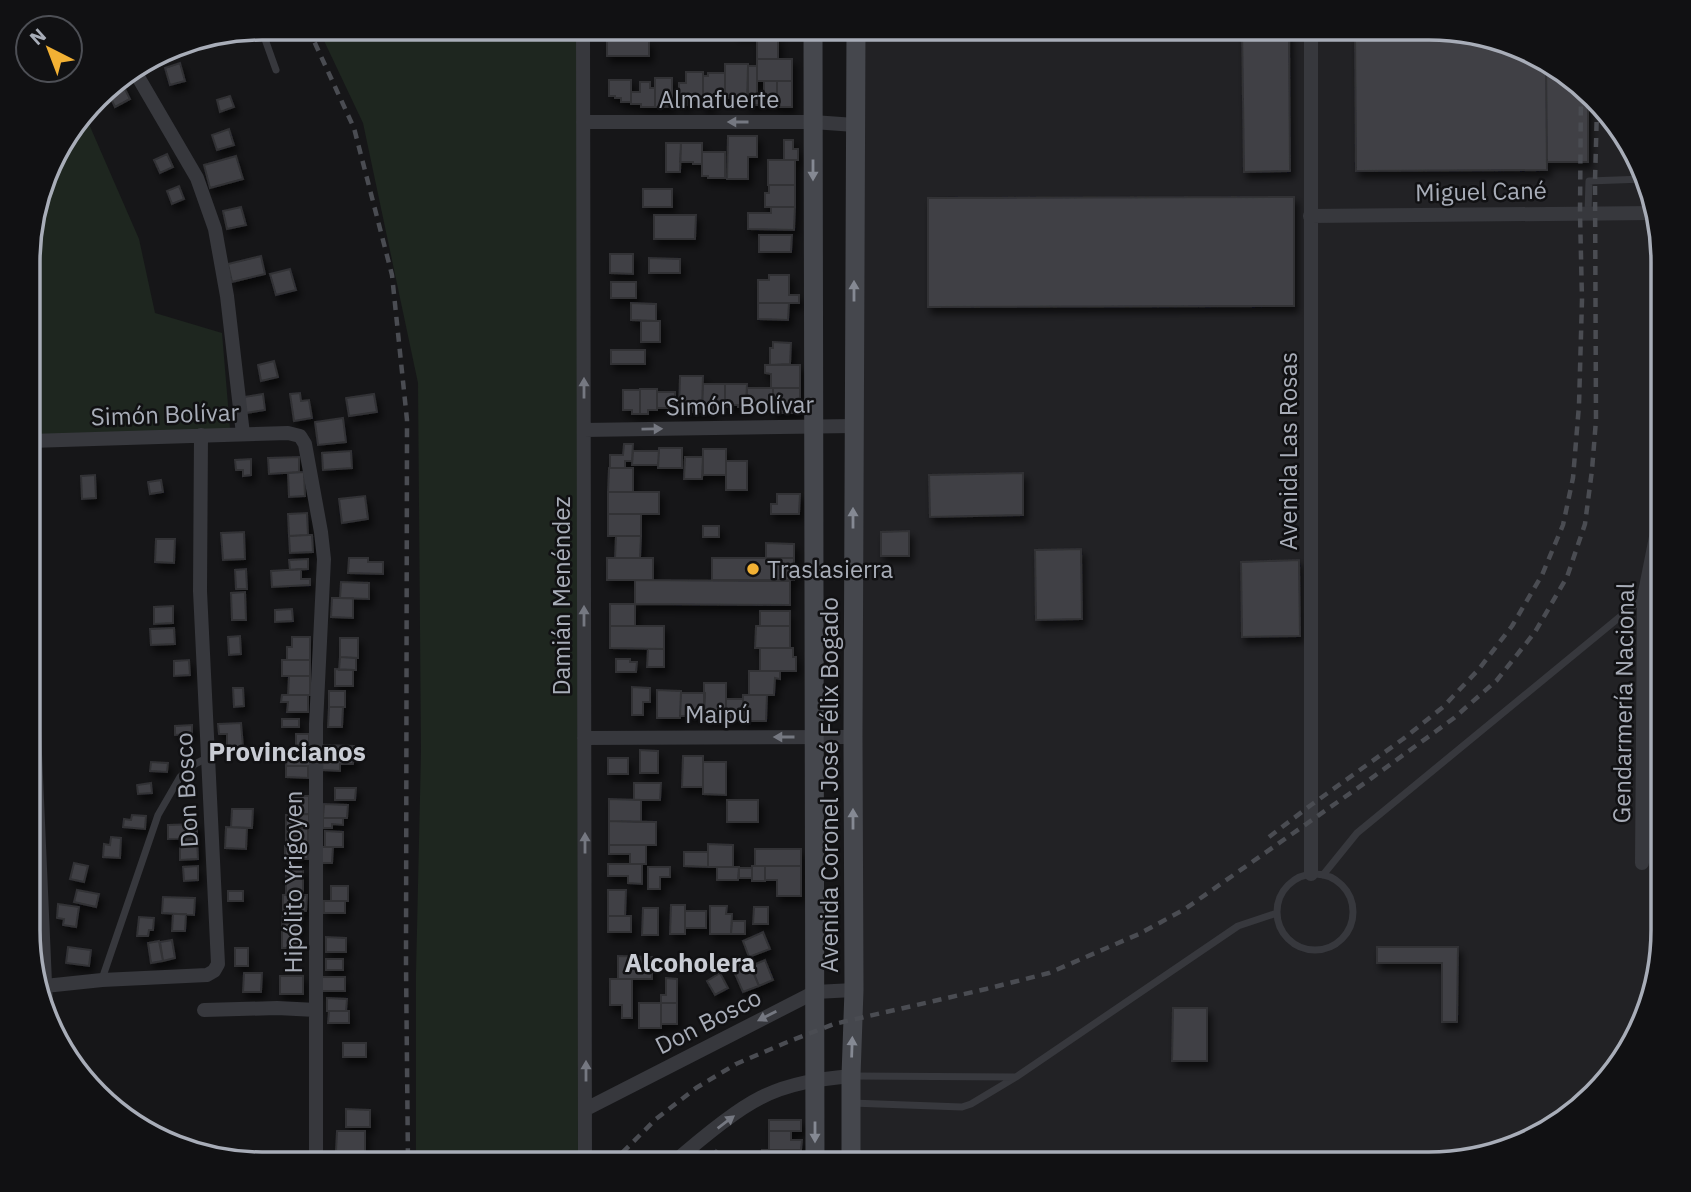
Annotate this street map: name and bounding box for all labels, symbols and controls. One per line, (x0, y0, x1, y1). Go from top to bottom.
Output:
north arrow (14, 14, 84, 84)
text: N (24, 23, 51, 50)
street label: Almafuerte (659, 83, 779, 115)
one-way arrow (727, 116, 749, 128)
one-way arrow (807, 159, 819, 181)
street label: Miguel Cané (1415, 174, 1547, 208)
one-way arrow (849, 279, 860, 301)
street label: Avenida Las Rosas (1272, 352, 1304, 550)
one-way arrow (578, 377, 590, 399)
street label: Simón Bolívar (665, 388, 815, 422)
street label: Simón Bolívar (90, 395, 240, 433)
one-way arrow (641, 423, 663, 435)
street label: Damián Menéndez (545, 496, 577, 696)
one-way arrow (848, 507, 859, 529)
place label: Traslasierra (767, 553, 894, 585)
marker: Traslasierra (745, 561, 761, 577)
street label: Gendarmería Nacional (1605, 582, 1641, 824)
street label: Avenida Coronel José Félix Bogado (813, 597, 845, 973)
one-way arrow (578, 605, 590, 627)
street label: Maipú (685, 698, 751, 730)
one-way arrow (773, 731, 795, 743)
street label: Don Bosco (167, 732, 205, 848)
district label: Provincianos (208, 734, 366, 768)
street label: Hipólito Yrigoyen (277, 791, 309, 973)
one-way arrow (847, 808, 859, 830)
one-way arrow (579, 832, 591, 854)
district label: Alcoholera (624, 945, 756, 979)
street label: Don Bosco (649, 981, 767, 1061)
one-way arrow (758, 1010, 777, 1022)
one-way arrow (847, 1035, 858, 1057)
one-way arrow (580, 1060, 592, 1082)
one-way arrow (716, 1114, 734, 1129)
one-way arrow (809, 1122, 821, 1144)

